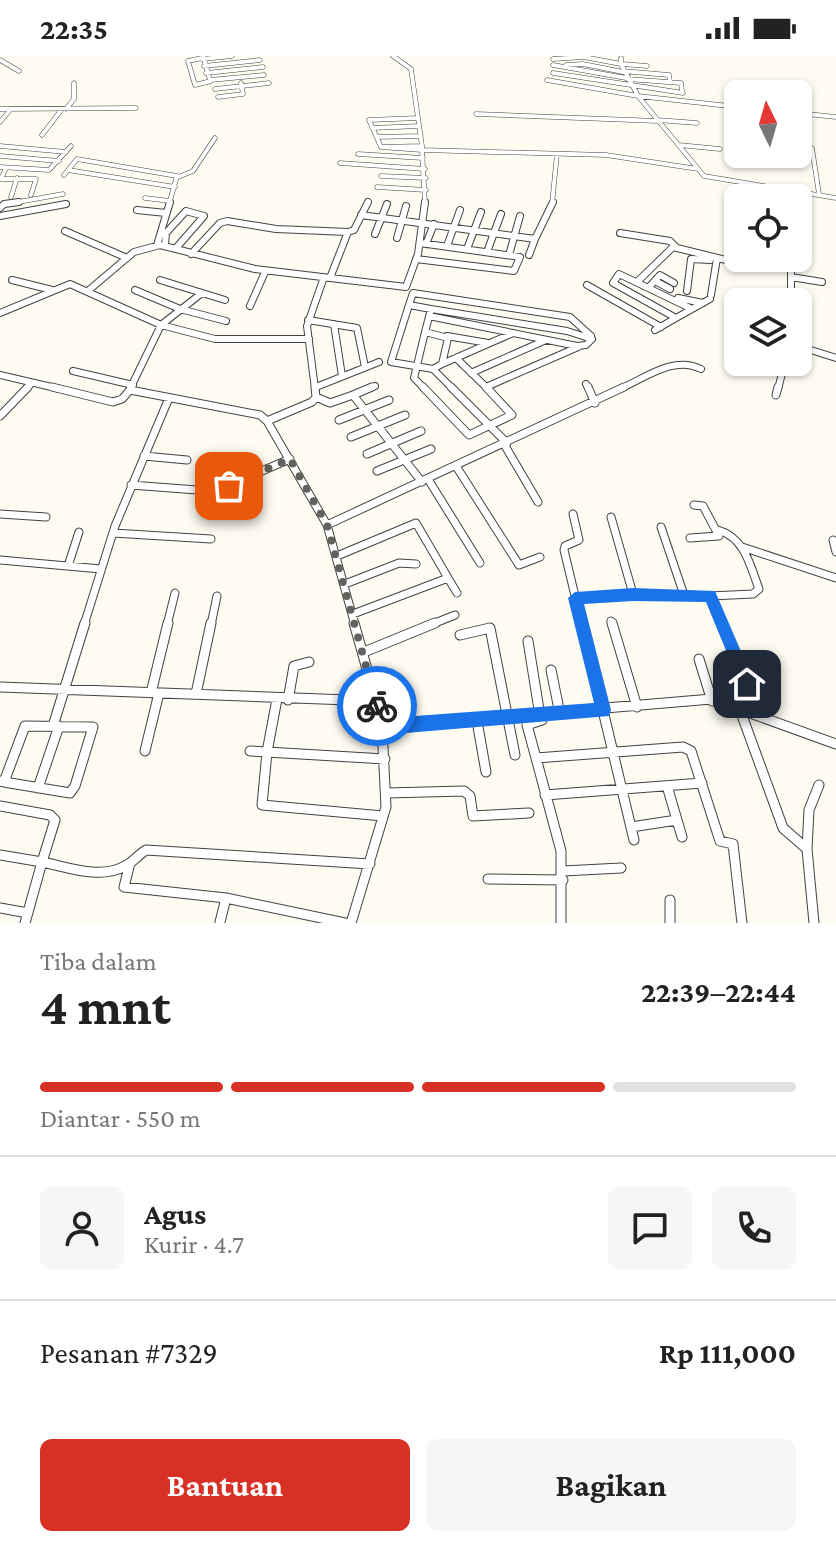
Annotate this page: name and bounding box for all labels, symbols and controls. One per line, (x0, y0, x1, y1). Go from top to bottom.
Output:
text: 22:35 (40, 12, 108, 45)
north arrow (724, 80, 812, 168)
map controls (724, 80, 812, 376)
button: locate (724, 184, 812, 272)
button: layers (724, 288, 812, 376)
pin (195, 452, 263, 520)
icon: bag (207, 464, 251, 508)
pin (713, 650, 781, 718)
icon: home (725, 662, 769, 706)
courier (337, 666, 417, 746)
icon: bike (355, 684, 399, 728)
text: Tiba dalam (40, 947, 157, 976)
text: 22:39–22:44 (641, 975, 796, 1008)
text: 4 mnt (40, 977, 171, 1035)
text: Diantar · 550 m (40, 1104, 201, 1133)
button: person (40, 1186, 124, 1270)
button: chat (608, 1186, 692, 1270)
button: phone (712, 1186, 796, 1270)
text: Agus (144, 1197, 206, 1230)
text: Kurir · 4.7 (144, 1230, 244, 1259)
text: Pesanan #7329 (40, 1336, 218, 1369)
text: Rp 111,000 (659, 1336, 796, 1369)
button: Bantuan (40, 1439, 410, 1531)
button: Bagikan (426, 1439, 796, 1531)

